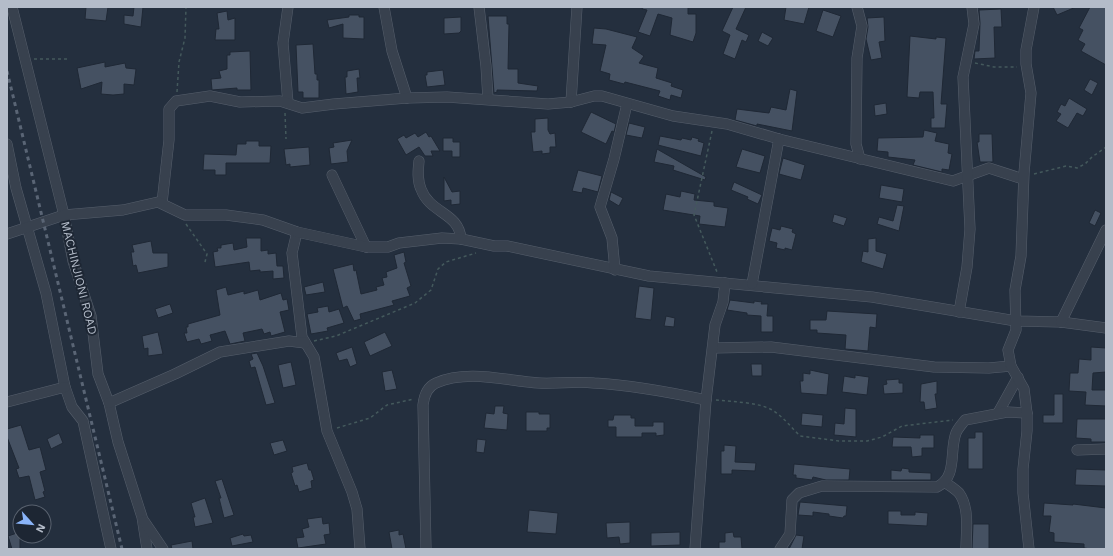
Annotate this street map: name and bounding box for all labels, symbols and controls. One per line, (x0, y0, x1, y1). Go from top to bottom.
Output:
street label: MACHINJIONI ROAD (58, 220, 100, 336)
north arrow (12, 504, 52, 544)
text: N (33, 522, 48, 535)

